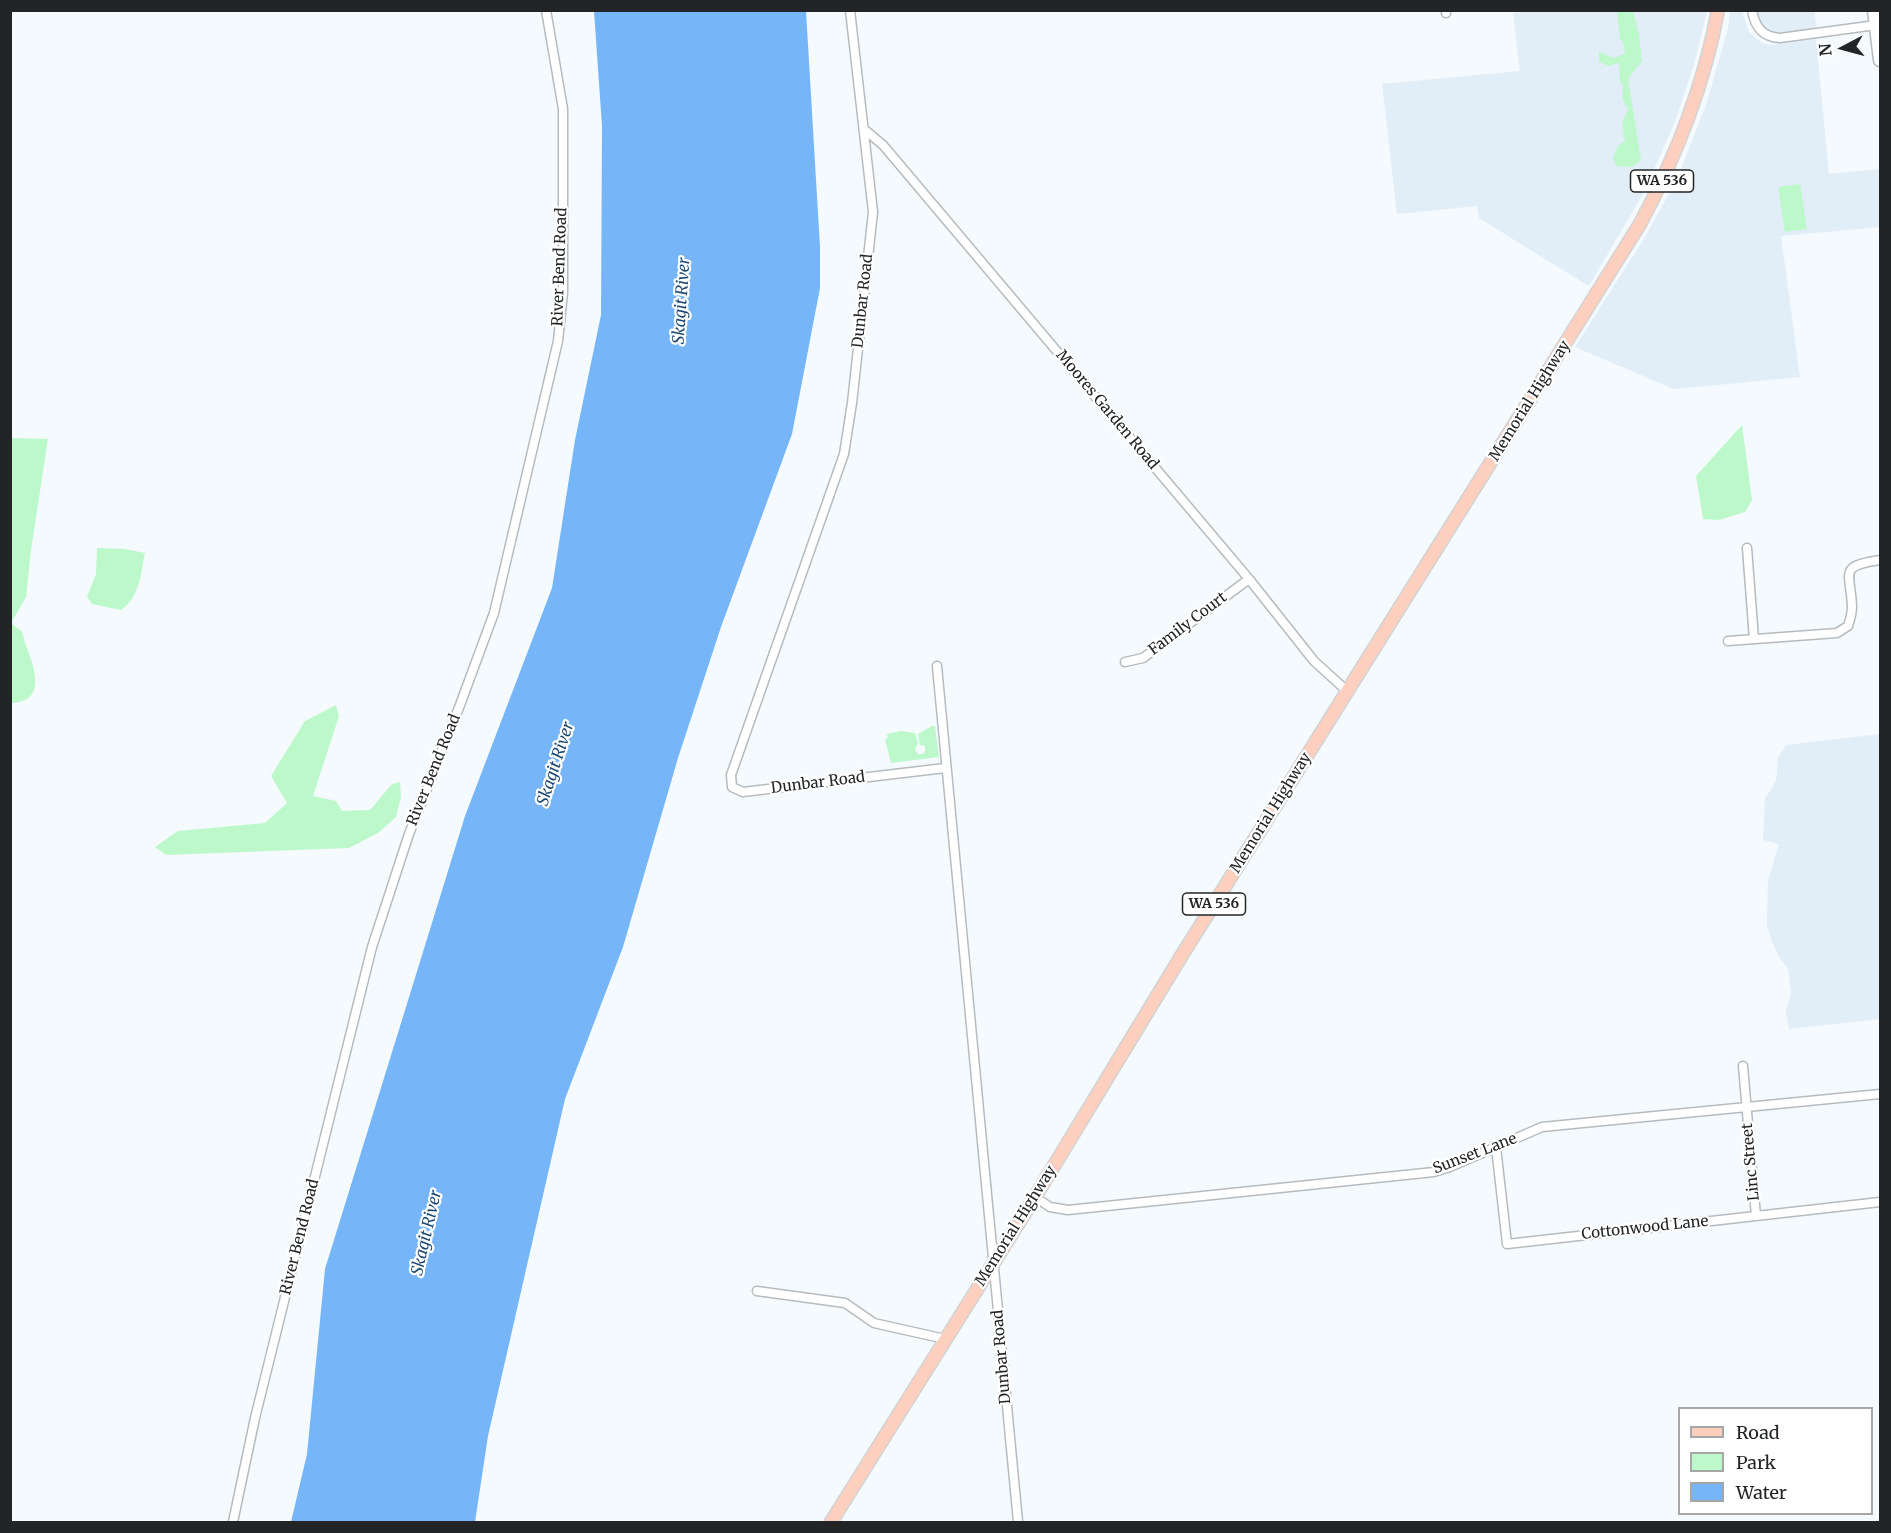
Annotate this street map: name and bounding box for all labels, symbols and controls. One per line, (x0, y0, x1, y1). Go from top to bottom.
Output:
north arrow (1813, 18, 1873, 78)
text: N (1814, 43, 1836, 57)
road number: WA 536 (1630, 170, 1694, 192)
street label: River Bend Road (549, 207, 571, 327)
street label: Dunbar Road (849, 253, 877, 349)
water label: Skagit River (669, 257, 695, 345)
street label: Memorial Highway (1486, 338, 1574, 464)
street label: Moores Garden Road (1052, 347, 1162, 473)
street label: Family Court (1145, 589, 1231, 659)
street label: River Bend Road (403, 712, 465, 828)
water label: Skagit River (533, 720, 579, 808)
street label: Memorial Highway (1227, 750, 1315, 876)
street label: Dunbar Road (770, 768, 866, 798)
road number: WA 536 (1182, 893, 1246, 915)
street label: Linc Street (1739, 1122, 1763, 1202)
street label: Sunset Lane (1431, 1130, 1519, 1178)
street label: Memorial Highway (972, 1163, 1060, 1289)
street label: River Bend Road (277, 1177, 323, 1297)
water label: Skagit River (408, 1189, 446, 1277)
street label: Cottonwood Lane (1581, 1212, 1709, 1244)
street label: Dunbar Road (989, 1309, 1015, 1405)
legend (1678, 1407, 1873, 1515)
text: Road (1736, 1421, 1780, 1444)
text: Park (1736, 1451, 1776, 1474)
text: Water (1736, 1481, 1787, 1504)

